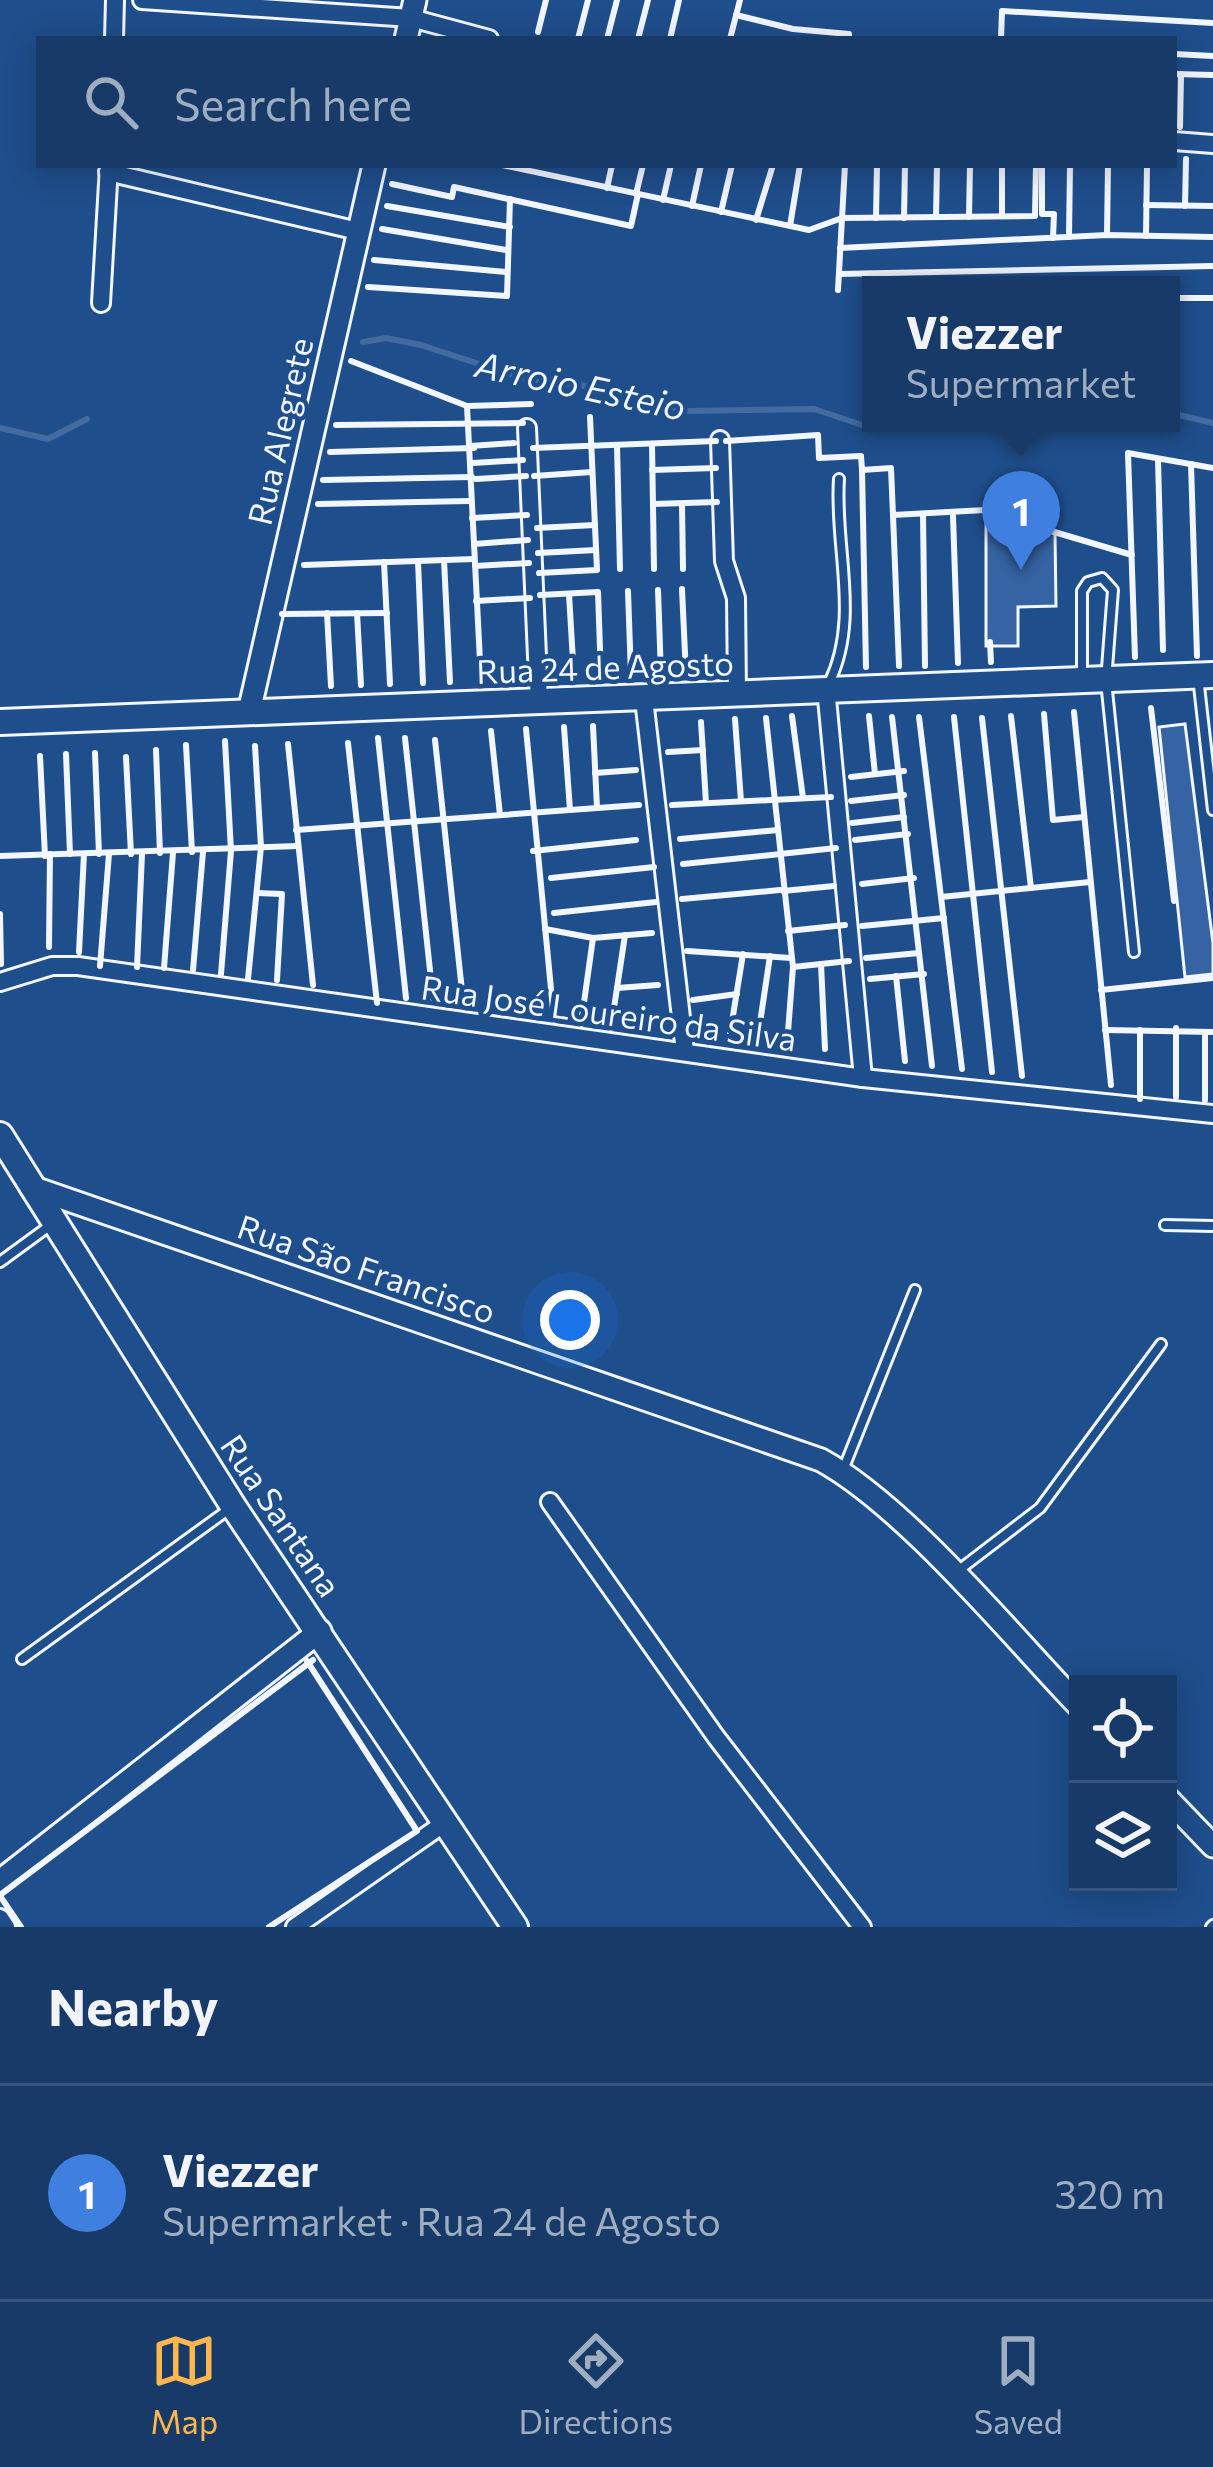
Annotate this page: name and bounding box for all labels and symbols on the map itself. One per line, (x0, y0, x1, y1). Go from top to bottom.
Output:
street label: Rua Alegrete (238, 333, 320, 529)
water label: Arroio Esteio (471, 340, 690, 428)
pin: 1 (982, 471, 1060, 570)
street label: Rua 24 de Agosto (476, 641, 734, 691)
street label: Rua José Loureiro da Silva (419, 965, 799, 1059)
street label: Rua São Francisco (233, 1205, 501, 1331)
your location (540, 1290, 600, 1350)
street label: Rua Santana (213, 1426, 351, 1604)

